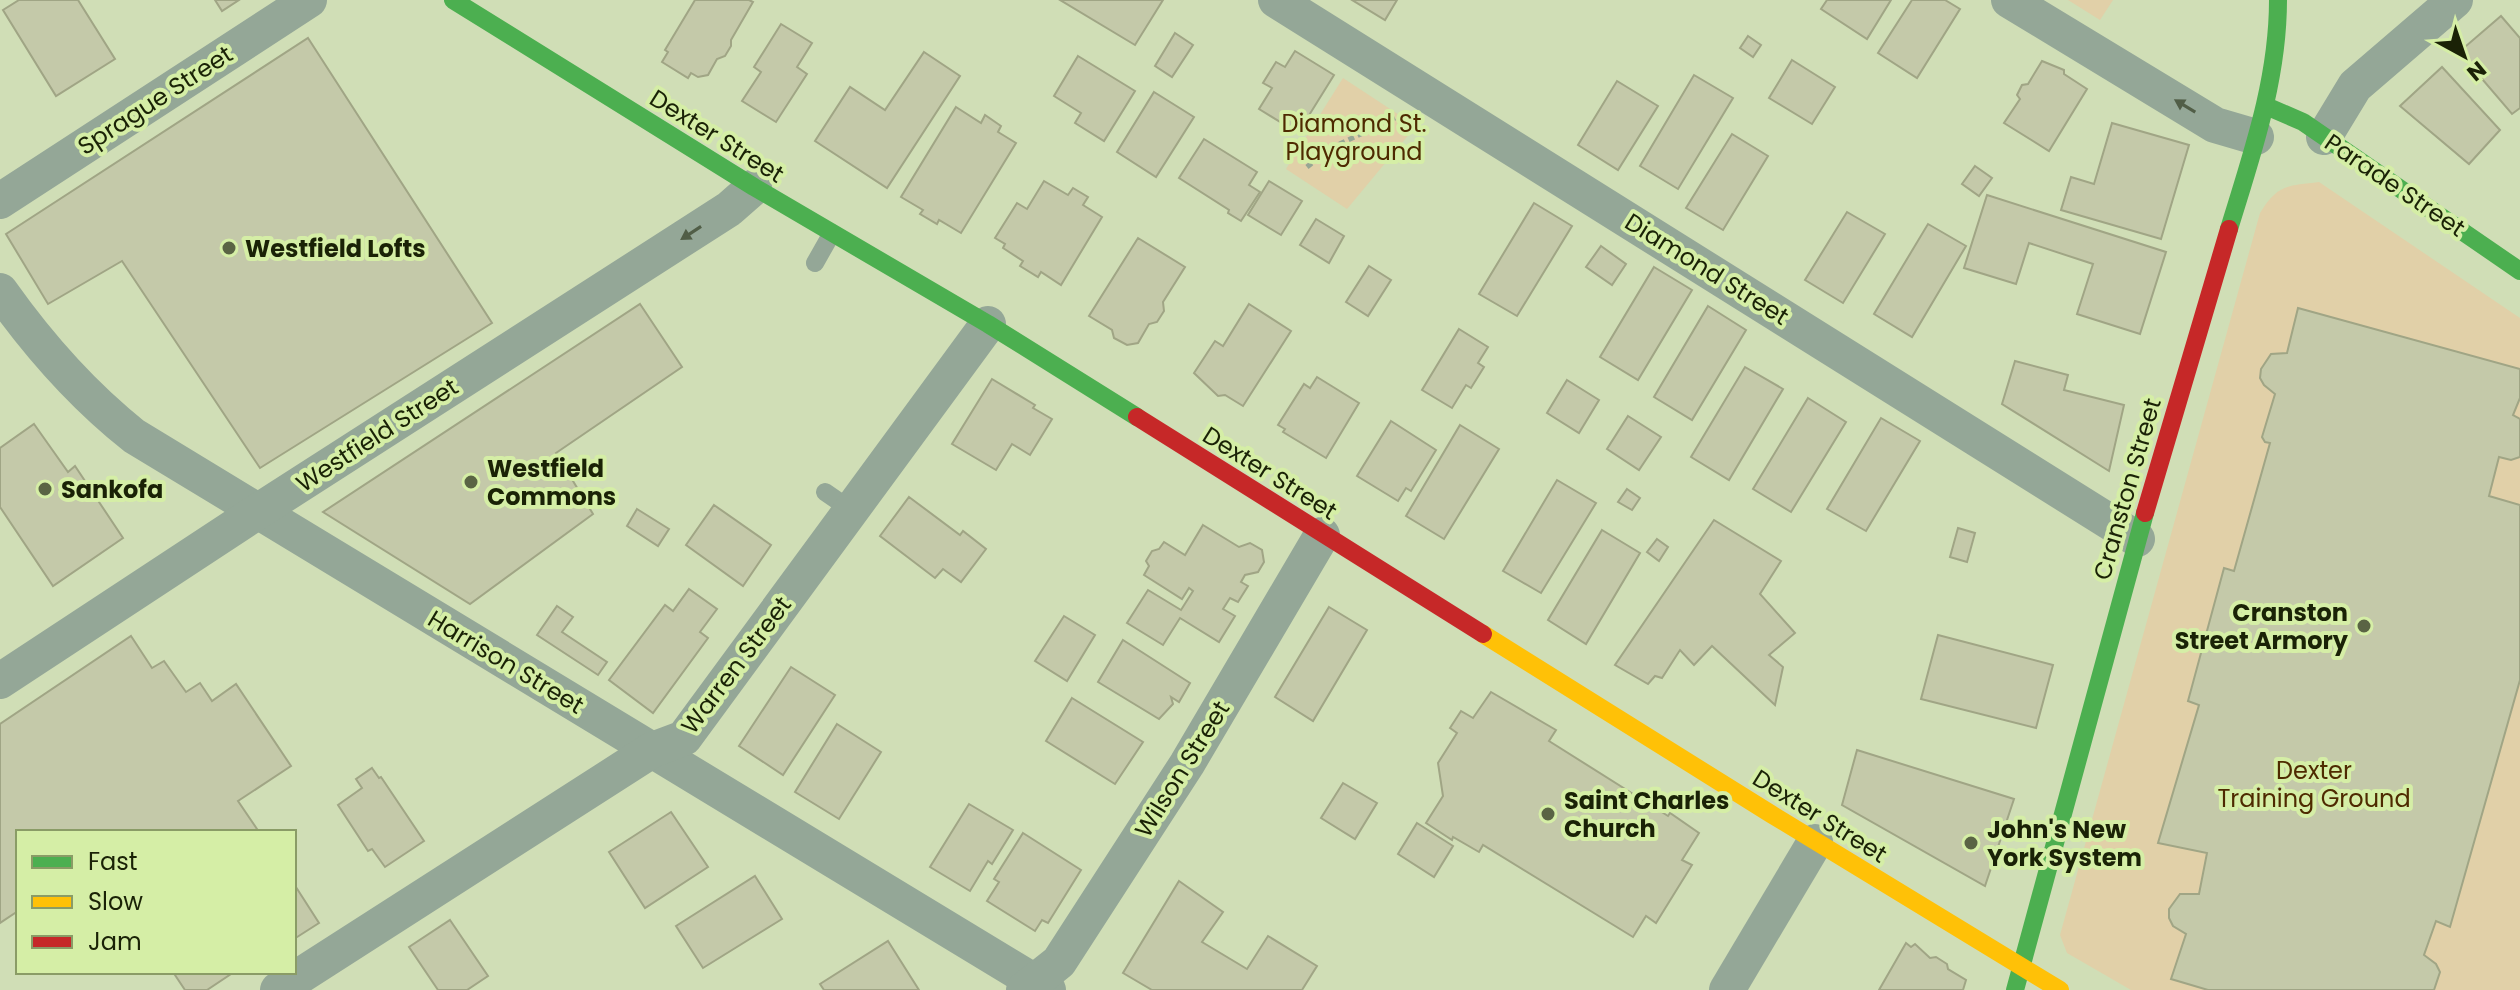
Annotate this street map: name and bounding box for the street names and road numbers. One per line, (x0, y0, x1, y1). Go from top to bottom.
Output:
street label: Sprague Street (71, 38, 239, 162)
street label: Dexter Street (644, 82, 790, 190)
street label: Parade Street (2318, 126, 2472, 244)
street label: Diamond Street (1619, 205, 1795, 333)
street label: Westfield Street (290, 370, 464, 500)
street label: Cranston Street (2085, 394, 2169, 584)
street label: Dexter Street (1197, 419, 1343, 527)
street label: Warren Street (673, 589, 799, 741)
street label: Harrison Street (422, 602, 590, 722)
street label: Wilson Street (1127, 694, 1237, 844)
street label: Dexter Street (1747, 762, 1893, 870)

